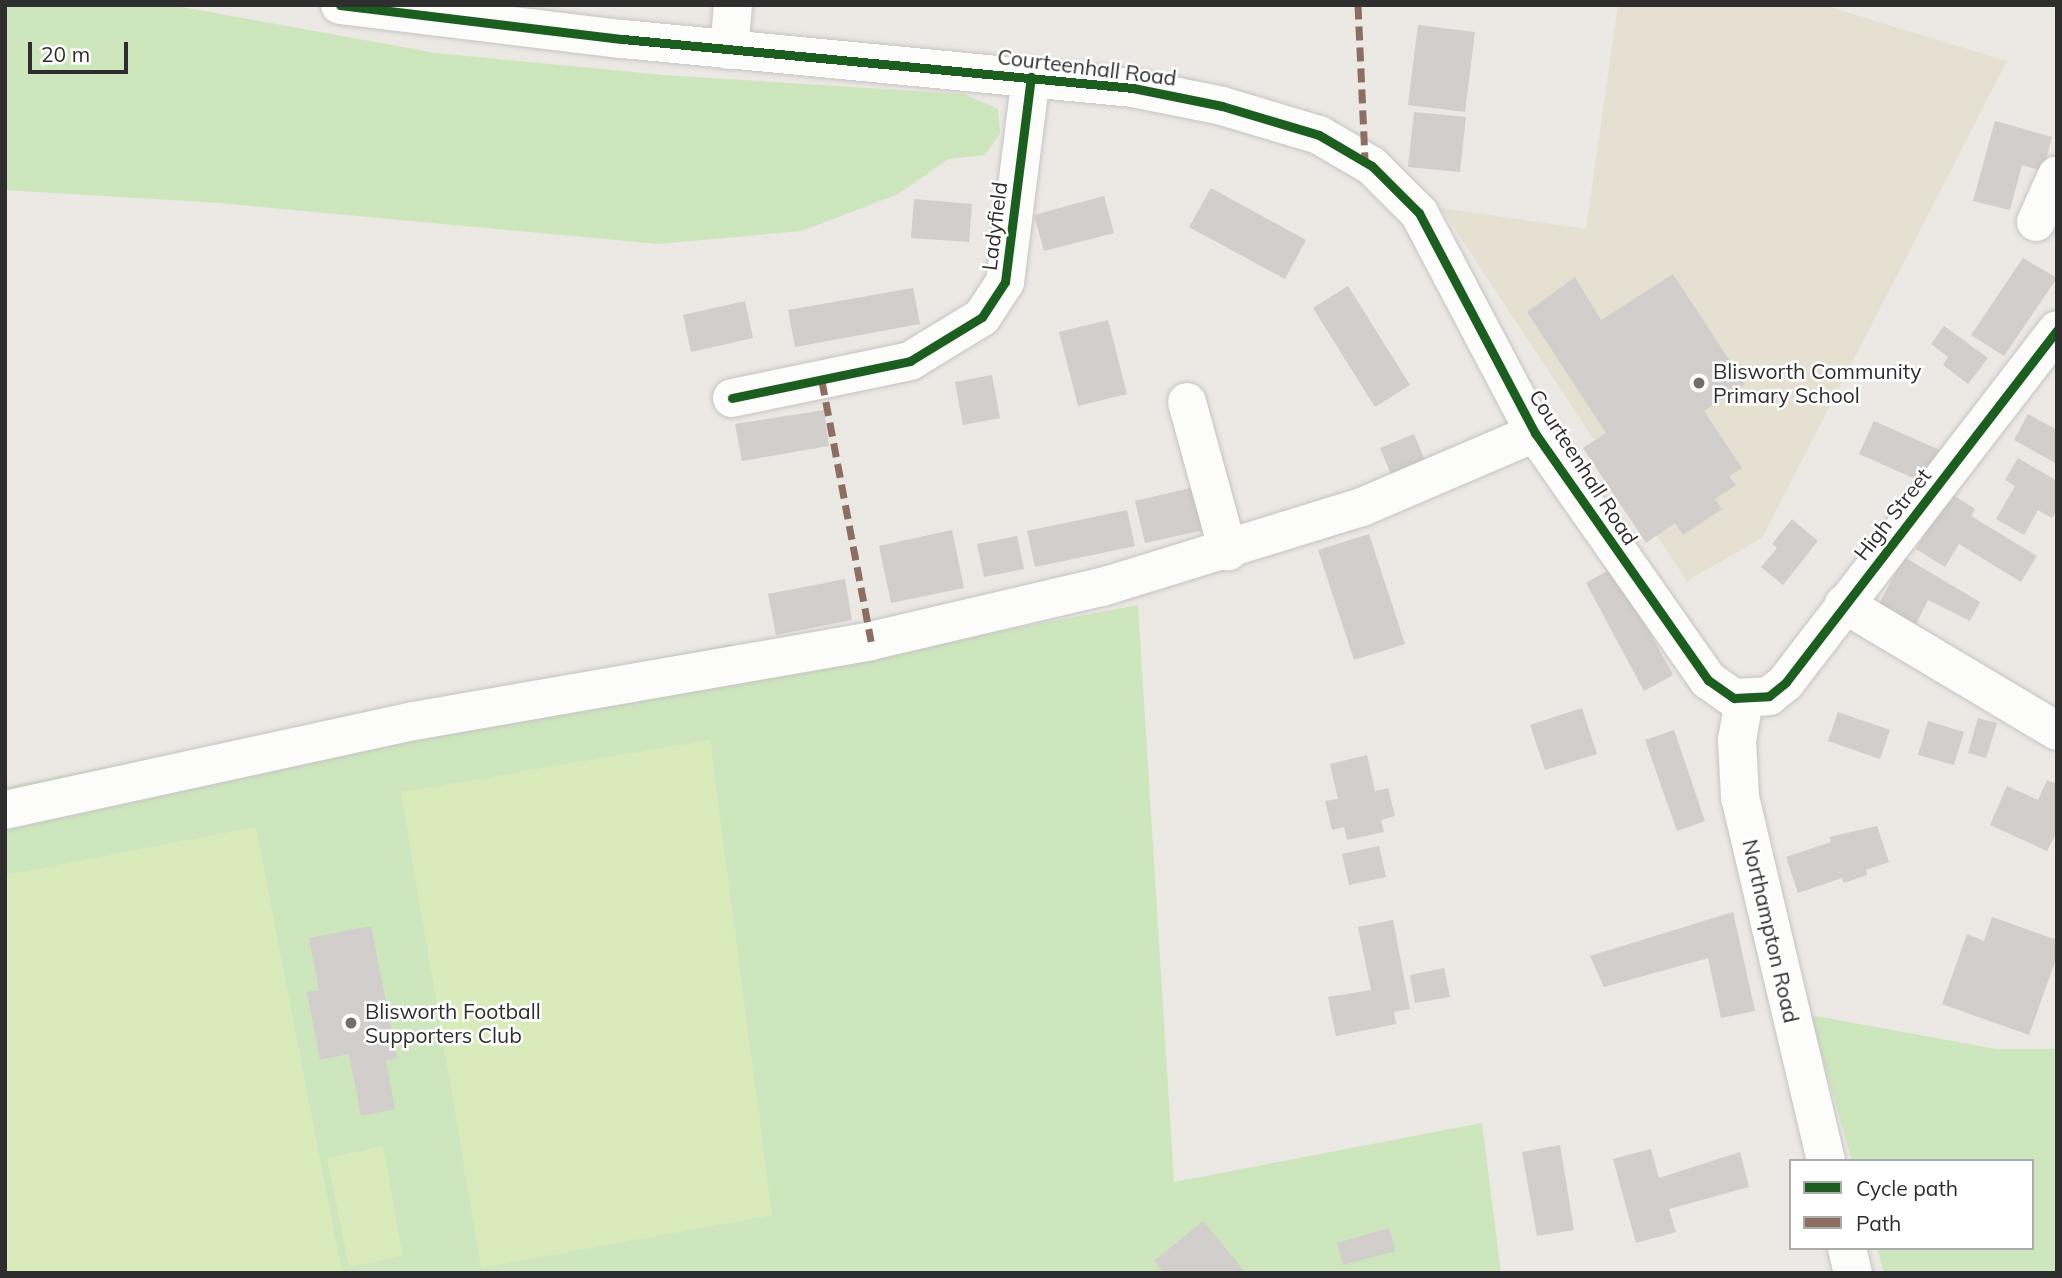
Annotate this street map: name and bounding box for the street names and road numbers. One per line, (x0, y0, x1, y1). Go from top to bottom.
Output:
street label: Courteenhall Road (996, 44, 1178, 90)
street label: Ladyfield (976, 180, 1012, 272)
street label: Courteenhall Road (1524, 385, 1644, 549)
street label: High Street (1848, 463, 1936, 565)
street label: Northampton Road (1738, 837, 1804, 1025)

